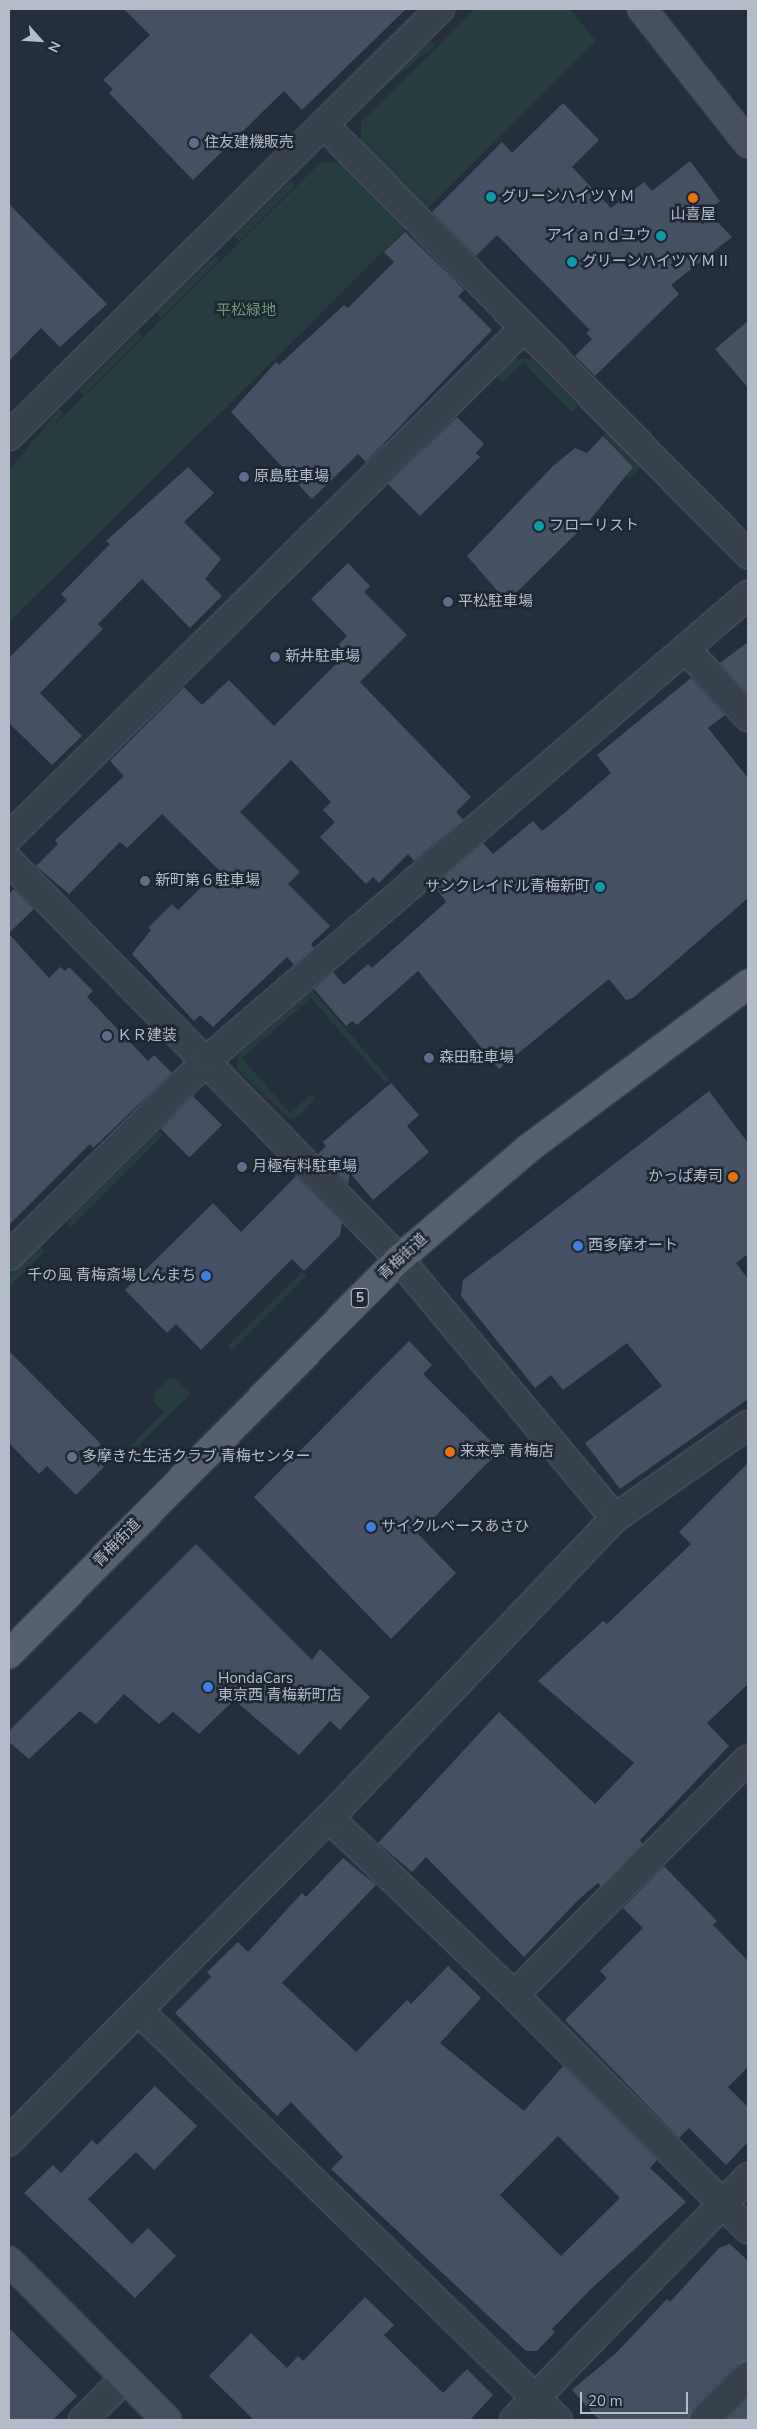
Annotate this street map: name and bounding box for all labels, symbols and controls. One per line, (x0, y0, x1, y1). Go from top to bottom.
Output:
north arrow (15, 15, 65, 65)
text: N (43, 38, 65, 56)
place label: 住友建機販売 (204, 134, 294, 152)
marker: 住友建機販売 (188, 137, 200, 149)
place label: グリーンハイツＹＭ (501, 188, 636, 206)
marker: グリーンハイツＹＭ (485, 191, 497, 203)
marker: 山喜屋 (687, 192, 699, 204)
place label: 山喜屋 (671, 206, 715, 224)
place label: アイａｎｄユウ (546, 227, 651, 245)
marker: アイａｎｄユウ (655, 230, 667, 242)
place label: グリーンハイツＹＭⅡ (582, 253, 732, 271)
marker: グリーンハイツＹＭⅡ (566, 256, 578, 268)
park label: 平松緑地 (216, 302, 276, 320)
place label: 原島駐車場 (254, 468, 329, 486)
marker: 原島駐車場 (238, 471, 250, 483)
place label: フローリスト (549, 517, 639, 535)
marker: フローリスト (533, 520, 545, 532)
place label: 平松駐車場 (458, 593, 533, 611)
marker: 平松駐車場 (442, 596, 454, 608)
place label: 新井駐車場 (285, 648, 360, 666)
marker: 新井駐車場 (269, 651, 281, 663)
place label: 新町第６駐車場 (155, 872, 260, 890)
marker: 新町第６駐車場 (139, 875, 151, 887)
place label: サンクレイドル青梅新町 (425, 878, 590, 896)
marker: サンクレイドル青梅新町 (594, 881, 606, 893)
place label: ＫＲ建装 (117, 1027, 177, 1045)
marker: ＫＲ建装 (101, 1030, 113, 1042)
place label: 森田駐車場 (439, 1049, 514, 1067)
marker: 森田駐車場 (423, 1052, 435, 1064)
place label: 月極有料駐車場 (252, 1158, 357, 1176)
marker: 月極有料駐車場 (236, 1161, 248, 1173)
place label: かっぱ寿司 (648, 1168, 723, 1186)
marker: かっぱ寿司 (727, 1171, 739, 1183)
street label: 青梅街道 (375, 1230, 431, 1284)
place label: 西多摩オート (588, 1237, 678, 1255)
marker: 西多摩オート (572, 1240, 584, 1252)
place label: 千の風 青梅斎場しんまち (27, 1267, 196, 1285)
marker: 千の風 青梅斎場しんまち (200, 1270, 212, 1282)
road number: 5 (350, 1286, 370, 1310)
place label: 来来亭 青梅店 (460, 1443, 554, 1461)
marker: 来来亭 青梅店 (444, 1446, 456, 1458)
place label: 多摩きた生活クラブ 青梅センター (82, 1448, 311, 1466)
marker: 多摩きた生活クラブ 青梅センター (66, 1451, 78, 1463)
street label: 青梅街道 (90, 1515, 144, 1571)
place label: サイクルベースあさひ (381, 1518, 531, 1536)
marker: サイクルベースあさひ (365, 1521, 377, 1533)
place label: HondaCars 東京西 青梅新町店 (218, 1669, 342, 1704)
marker: HondaCars 東京西 青梅新町店 (202, 1681, 214, 1693)
scale bar (582, 2382, 690, 2414)
text: 20 m (588, 2391, 623, 2411)

